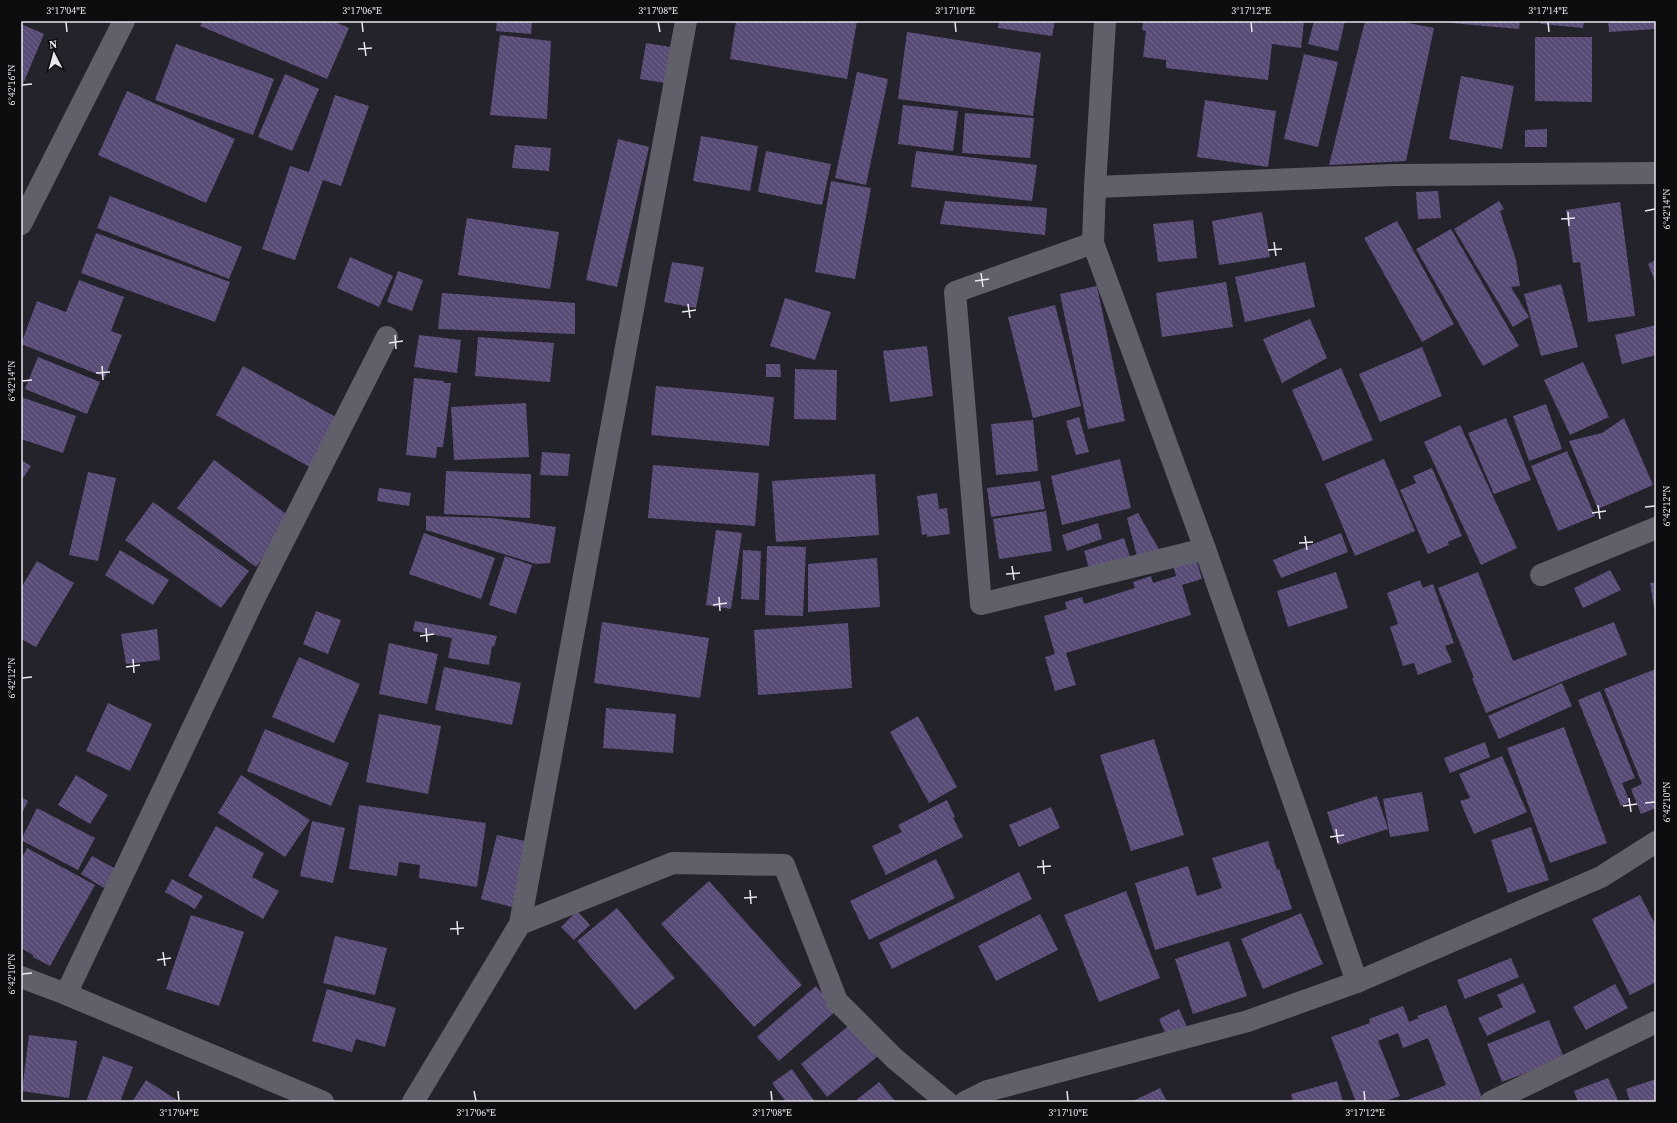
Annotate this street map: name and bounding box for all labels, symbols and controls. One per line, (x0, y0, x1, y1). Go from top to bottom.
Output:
text: 3°17'04"E (46, 4, 86, 17)
text: 3°17'06"E (342, 4, 382, 17)
text: 3°17'08"E (638, 4, 678, 17)
text: 3°17'10"E (935, 4, 975, 17)
text: 3°17'12"E (1231, 4, 1271, 17)
text: 3°17'14"E (1528, 4, 1568, 17)
north arrow (34, 34, 74, 74)
text: N (48, 37, 58, 52)
text: 6°42'16"N (5, 64, 18, 106)
text: 6°42'14"N (1660, 188, 1673, 230)
text: 6°42'14"N (5, 360, 18, 402)
text: 6°42'12"N (1660, 485, 1673, 527)
text: 6°42'12"N (5, 657, 18, 699)
text: 6°42'10"N (1660, 781, 1673, 823)
text: 6°42'10"N (5, 953, 18, 995)
text: 3°17'04"E (159, 1106, 199, 1119)
text: 3°17'06"E (456, 1106, 496, 1119)
text: 3°17'08"E (752, 1106, 792, 1119)
text: 3°17'10"E (1048, 1106, 1088, 1119)
text: 3°17'12"E (1345, 1106, 1385, 1119)

